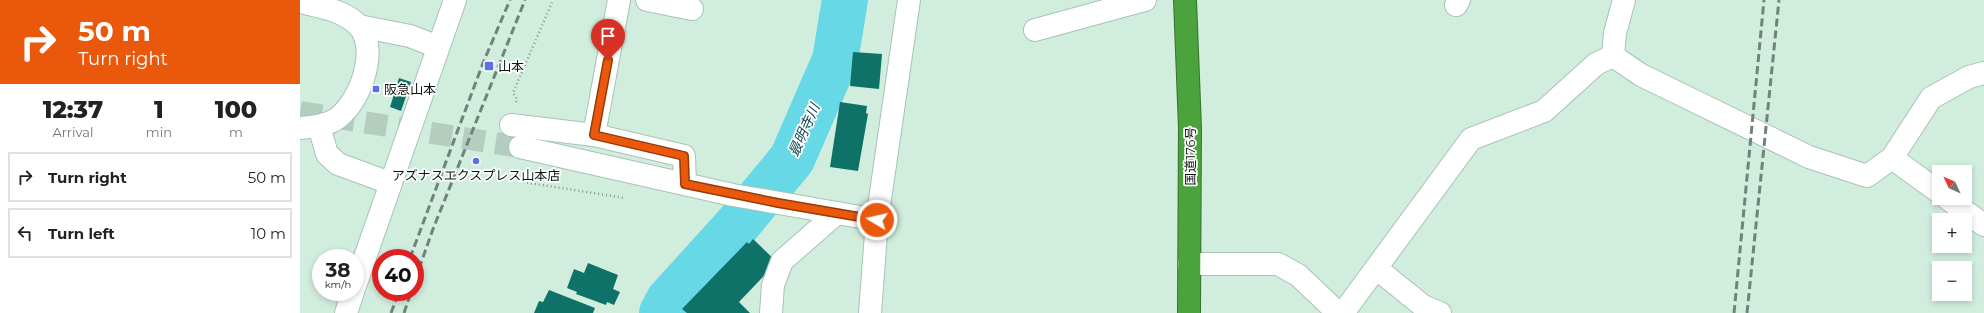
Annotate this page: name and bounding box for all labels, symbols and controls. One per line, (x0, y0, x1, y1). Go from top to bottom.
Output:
text: 50 m (78, 14, 151, 48)
icon: right (12, 16, 64, 68)
pin (591, 19, 625, 60)
icon: arrive (597, 25, 619, 47)
text: Turn right (78, 48, 168, 70)
place label: 山本 (498, 58, 524, 74)
marker: 山本 (483, 60, 495, 72)
place label: 阪急山本 (384, 81, 436, 97)
marker: 阪急山本 (371, 84, 381, 94)
text: 12:37 (43, 95, 103, 124)
text: 1 (154, 95, 164, 124)
text: 100 (215, 95, 257, 124)
water label: 最明寺川 (784, 99, 824, 159)
text: Arrival (52, 124, 93, 140)
text: min (146, 124, 172, 140)
text: m (229, 124, 243, 140)
street label: 国道176号 (1182, 126, 1198, 186)
marker: アズナスエクスプレス山本店 (471, 156, 481, 166)
north arrow (1932, 165, 1972, 205)
map controls (1932, 165, 1972, 301)
icon: right (14, 166, 36, 188)
place label: アズナスエクスプレス山本店 (392, 167, 560, 183)
text: Turn right (48, 168, 127, 187)
text: 50 m (248, 168, 286, 187)
position arrow (856, 199, 898, 241)
button: + (1932, 213, 1972, 253)
icon: left (14, 222, 36, 244)
text: Turn left (48, 224, 115, 243)
text: 10 m (251, 224, 286, 243)
speed limit sign: 40 (372, 249, 424, 301)
text: 38 (325, 258, 351, 282)
button: − (1932, 261, 1972, 301)
text: km/h (325, 278, 351, 291)

